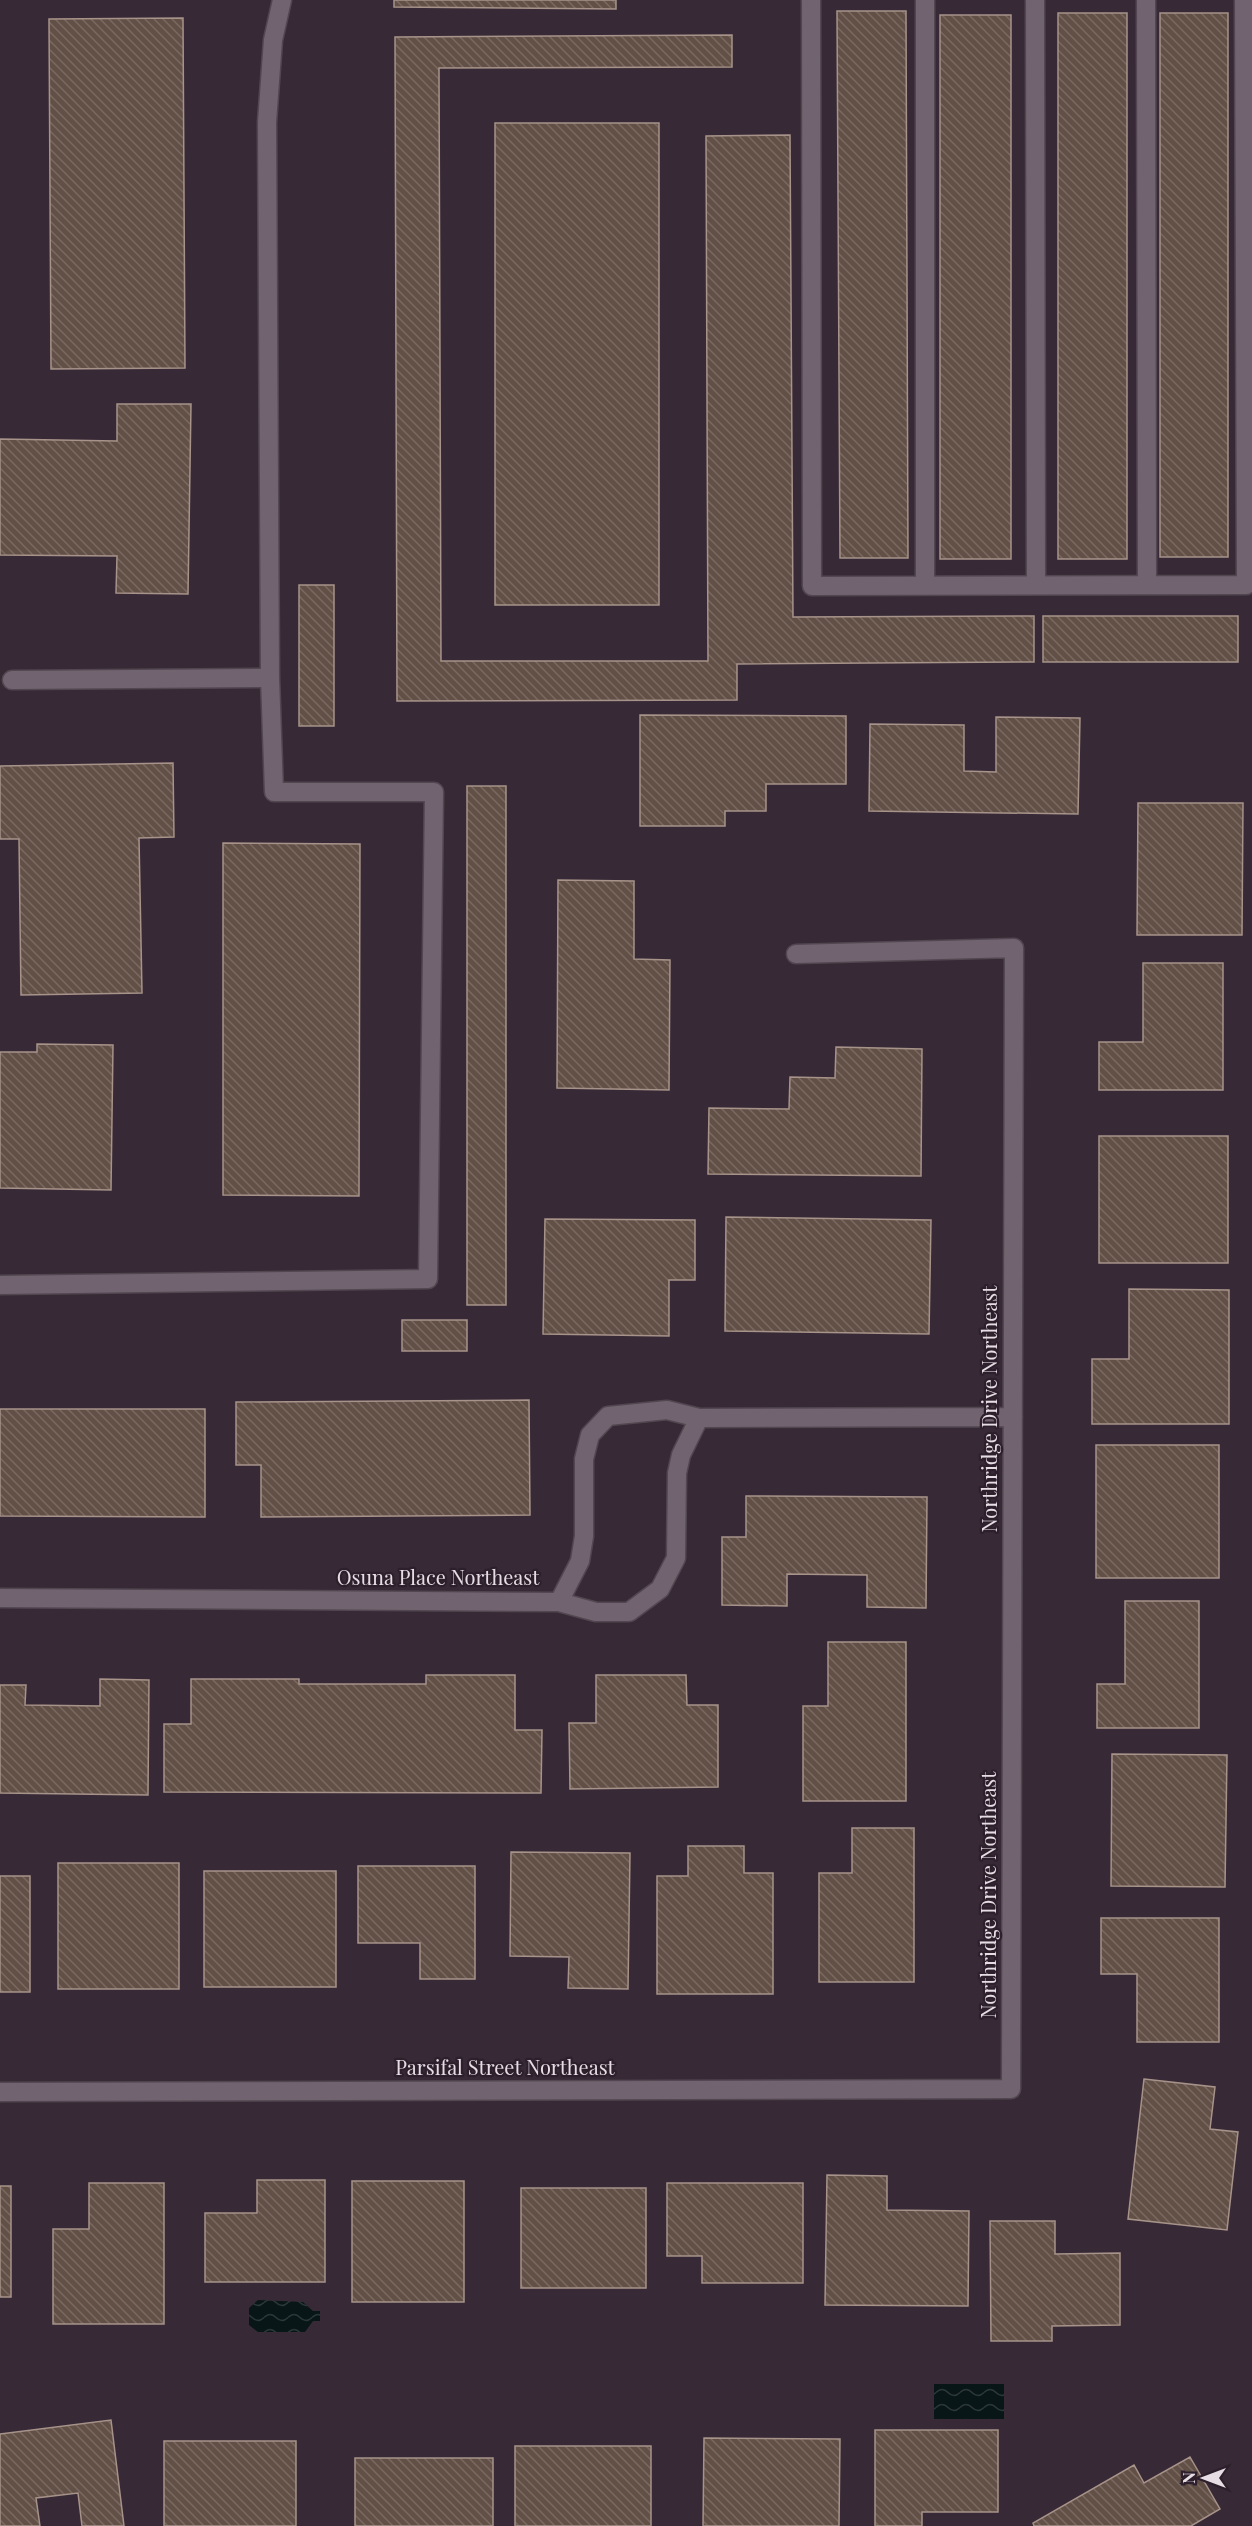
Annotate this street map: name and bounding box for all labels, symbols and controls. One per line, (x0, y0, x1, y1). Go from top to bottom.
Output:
street label: Northridge Drive Northeast (975, 1285, 1002, 1532)
street label: Osuna Place Northeast (337, 1563, 540, 1590)
street label: Northridge Drive Northeast (974, 1771, 1001, 2018)
street label: Parsifal Street Northeast (395, 2053, 616, 2080)
north arrow (1174, 2448, 1234, 2508)
text: N (1178, 2472, 1199, 2484)

